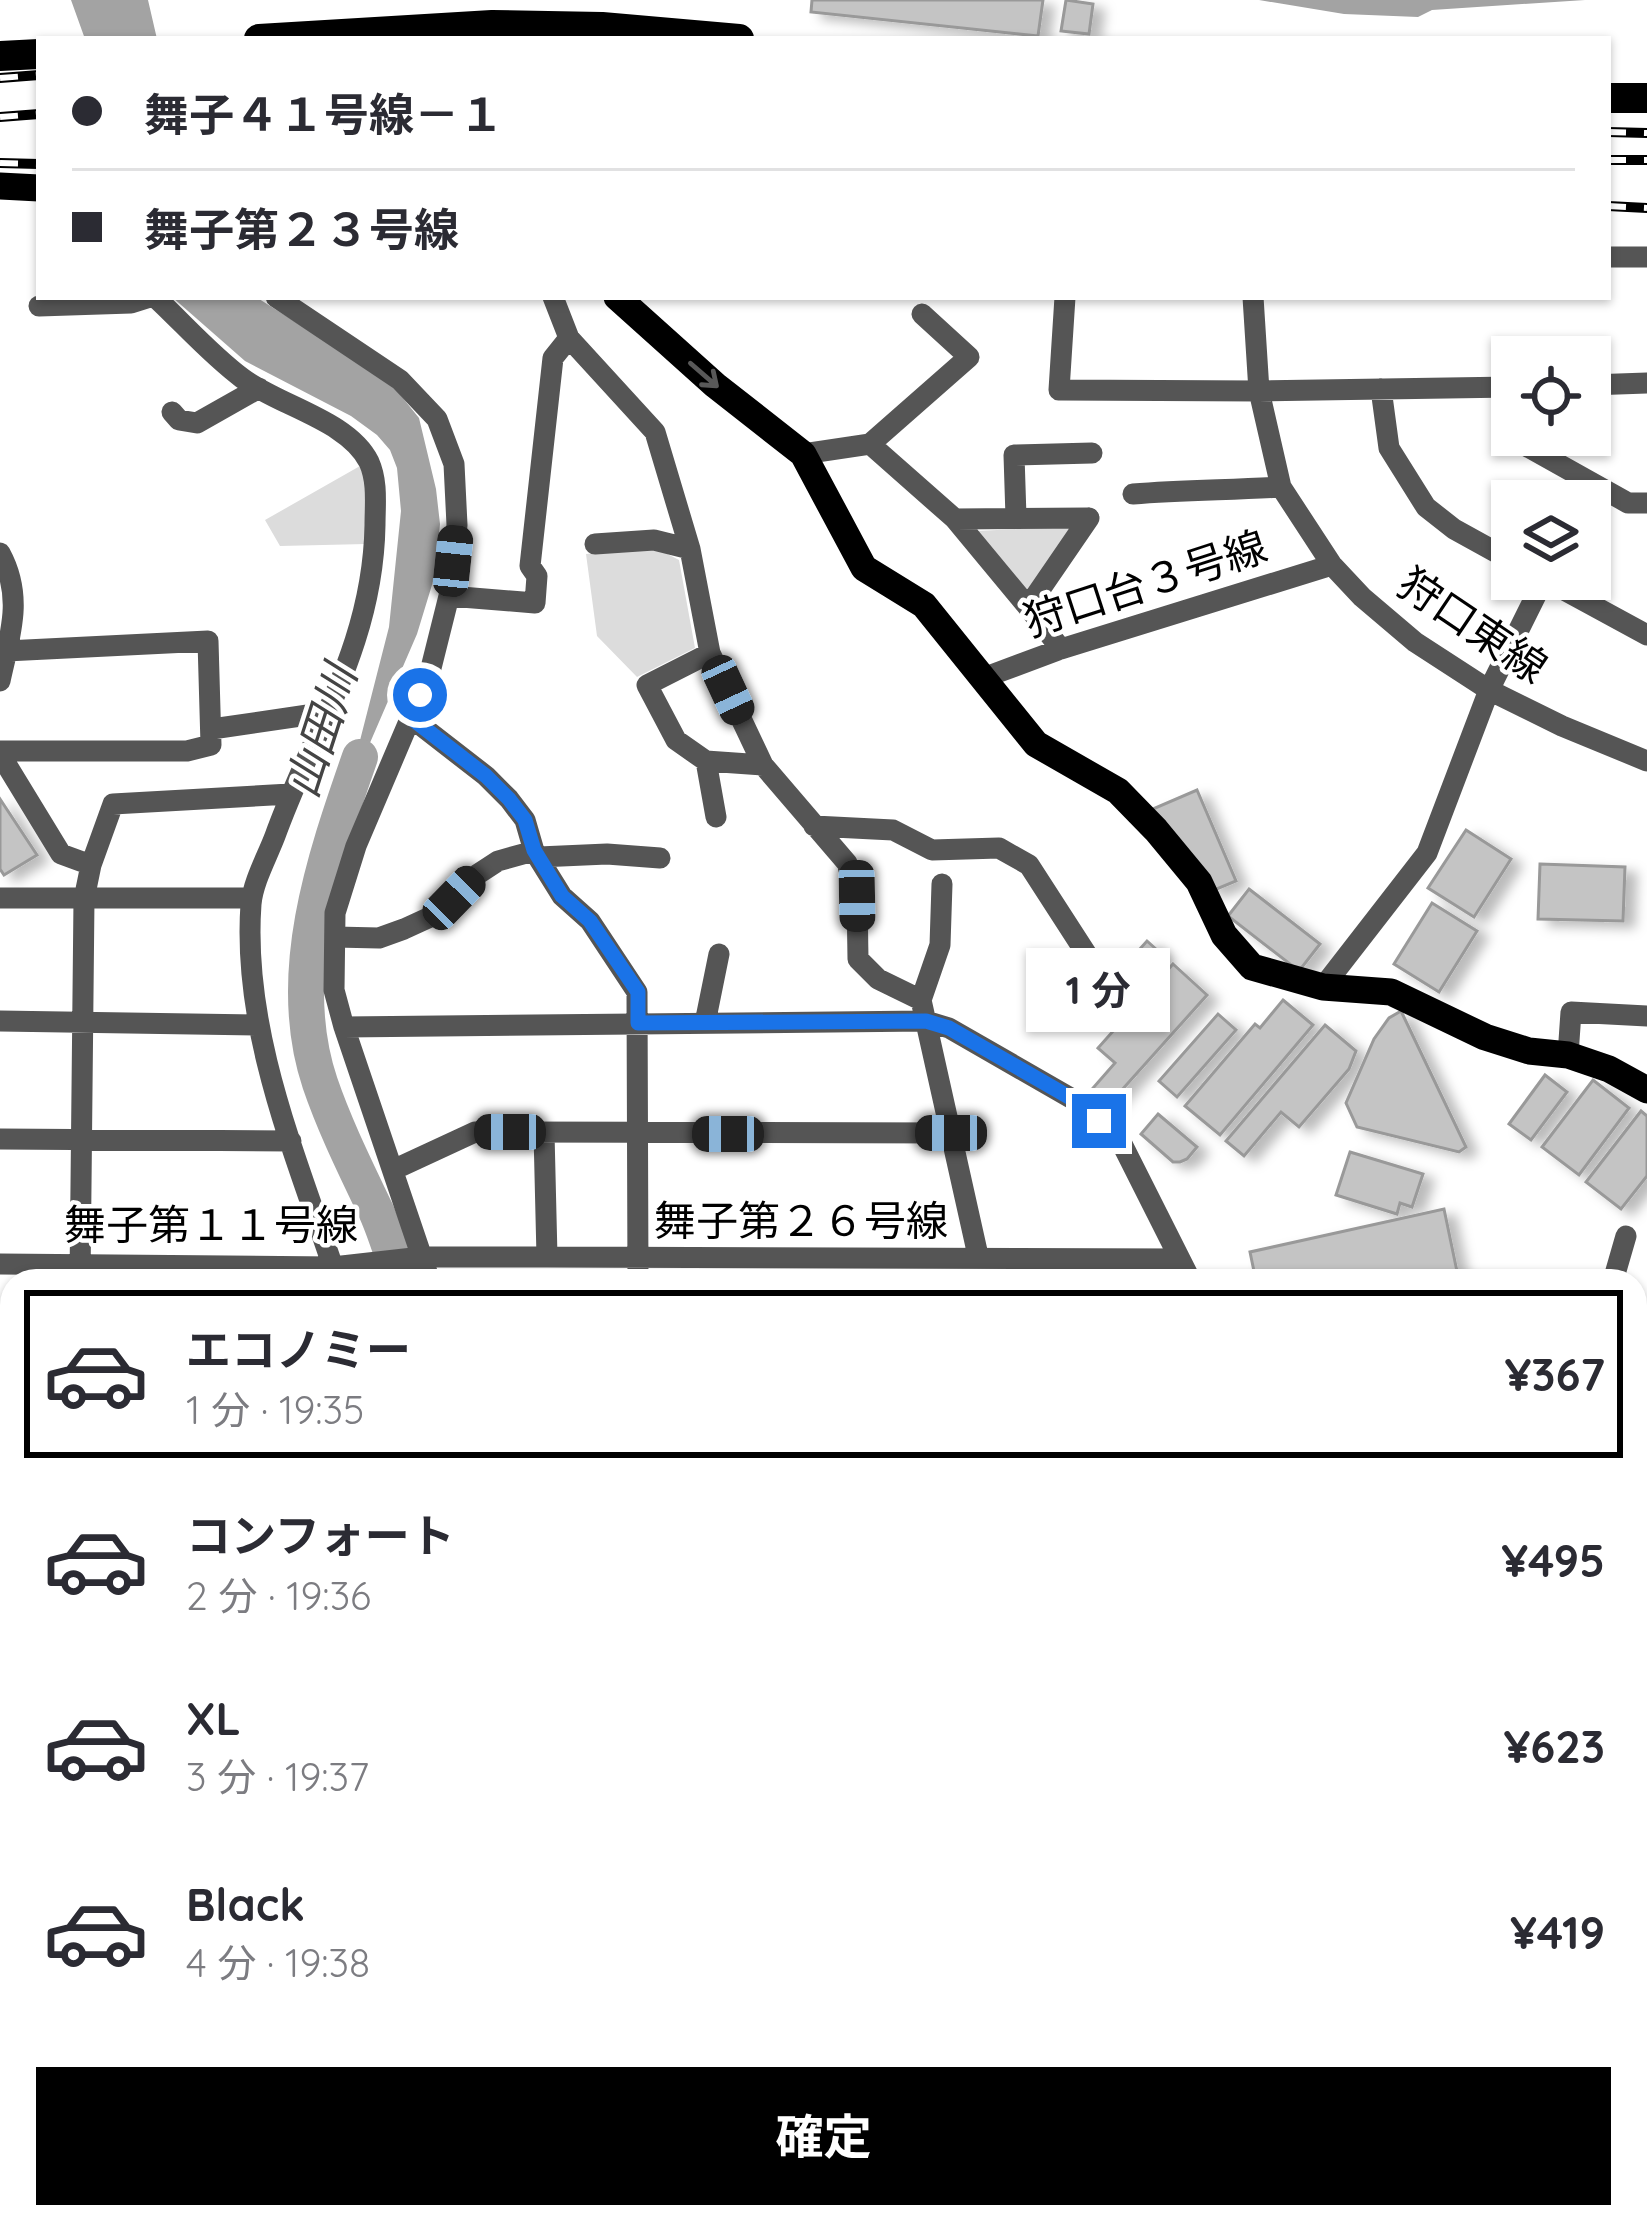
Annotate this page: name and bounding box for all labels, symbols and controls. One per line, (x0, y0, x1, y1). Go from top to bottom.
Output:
text: 舞子４１号線－１ (144, 86, 504, 142)
text: 舞子第２３号線 (144, 201, 459, 257)
map controls (1491, 336, 1611, 600)
button: locate (1491, 336, 1611, 456)
one-way arrow (688, 361, 719, 388)
button: layers (1491, 480, 1611, 600)
street label: 狩口台３号線 (1017, 519, 1273, 647)
car (431, 523, 475, 599)
street label: 狩口東線 (1389, 556, 1557, 694)
car (696, 650, 760, 730)
water label: 山田川 (273, 654, 369, 804)
route start (393, 668, 447, 722)
car (416, 860, 492, 936)
car (838, 860, 876, 932)
callout: 1 分 (1027, 947, 1171, 1031)
text: 1 分 (1065, 965, 1131, 1014)
route end (1072, 1094, 1126, 1148)
car (474, 1114, 546, 1150)
car (915, 1115, 987, 1151)
car (692, 1116, 764, 1152)
street label: 舞子第２６号線 (654, 1194, 948, 1247)
street label: 舞子第１１号線 (64, 1198, 358, 1251)
icon: car (42, 1320, 150, 1428)
text: エコノミー (186, 1321, 411, 1377)
text: ¥367 (1504, 1346, 1605, 1402)
text: 1 分 · 19:35 (186, 1385, 364, 1434)
icon: car (42, 1506, 150, 1614)
text: コンフォート (186, 1507, 455, 1563)
text: ¥495 (1501, 1532, 1605, 1588)
text: 2 分 · 19:36 (186, 1571, 371, 1620)
text: XL (186, 1690, 241, 1746)
icon: car (42, 1692, 150, 1800)
text: ¥623 (1504, 1718, 1605, 1774)
text: 3 分 · 19:37 (186, 1752, 369, 1801)
text: Black (186, 1876, 305, 1932)
icon: car (42, 1878, 150, 1986)
text: ¥419 (1510, 1904, 1605, 1960)
text: 4 分 · 19:38 (186, 1938, 370, 1987)
button: 確定 (36, 2067, 1611, 2205)

